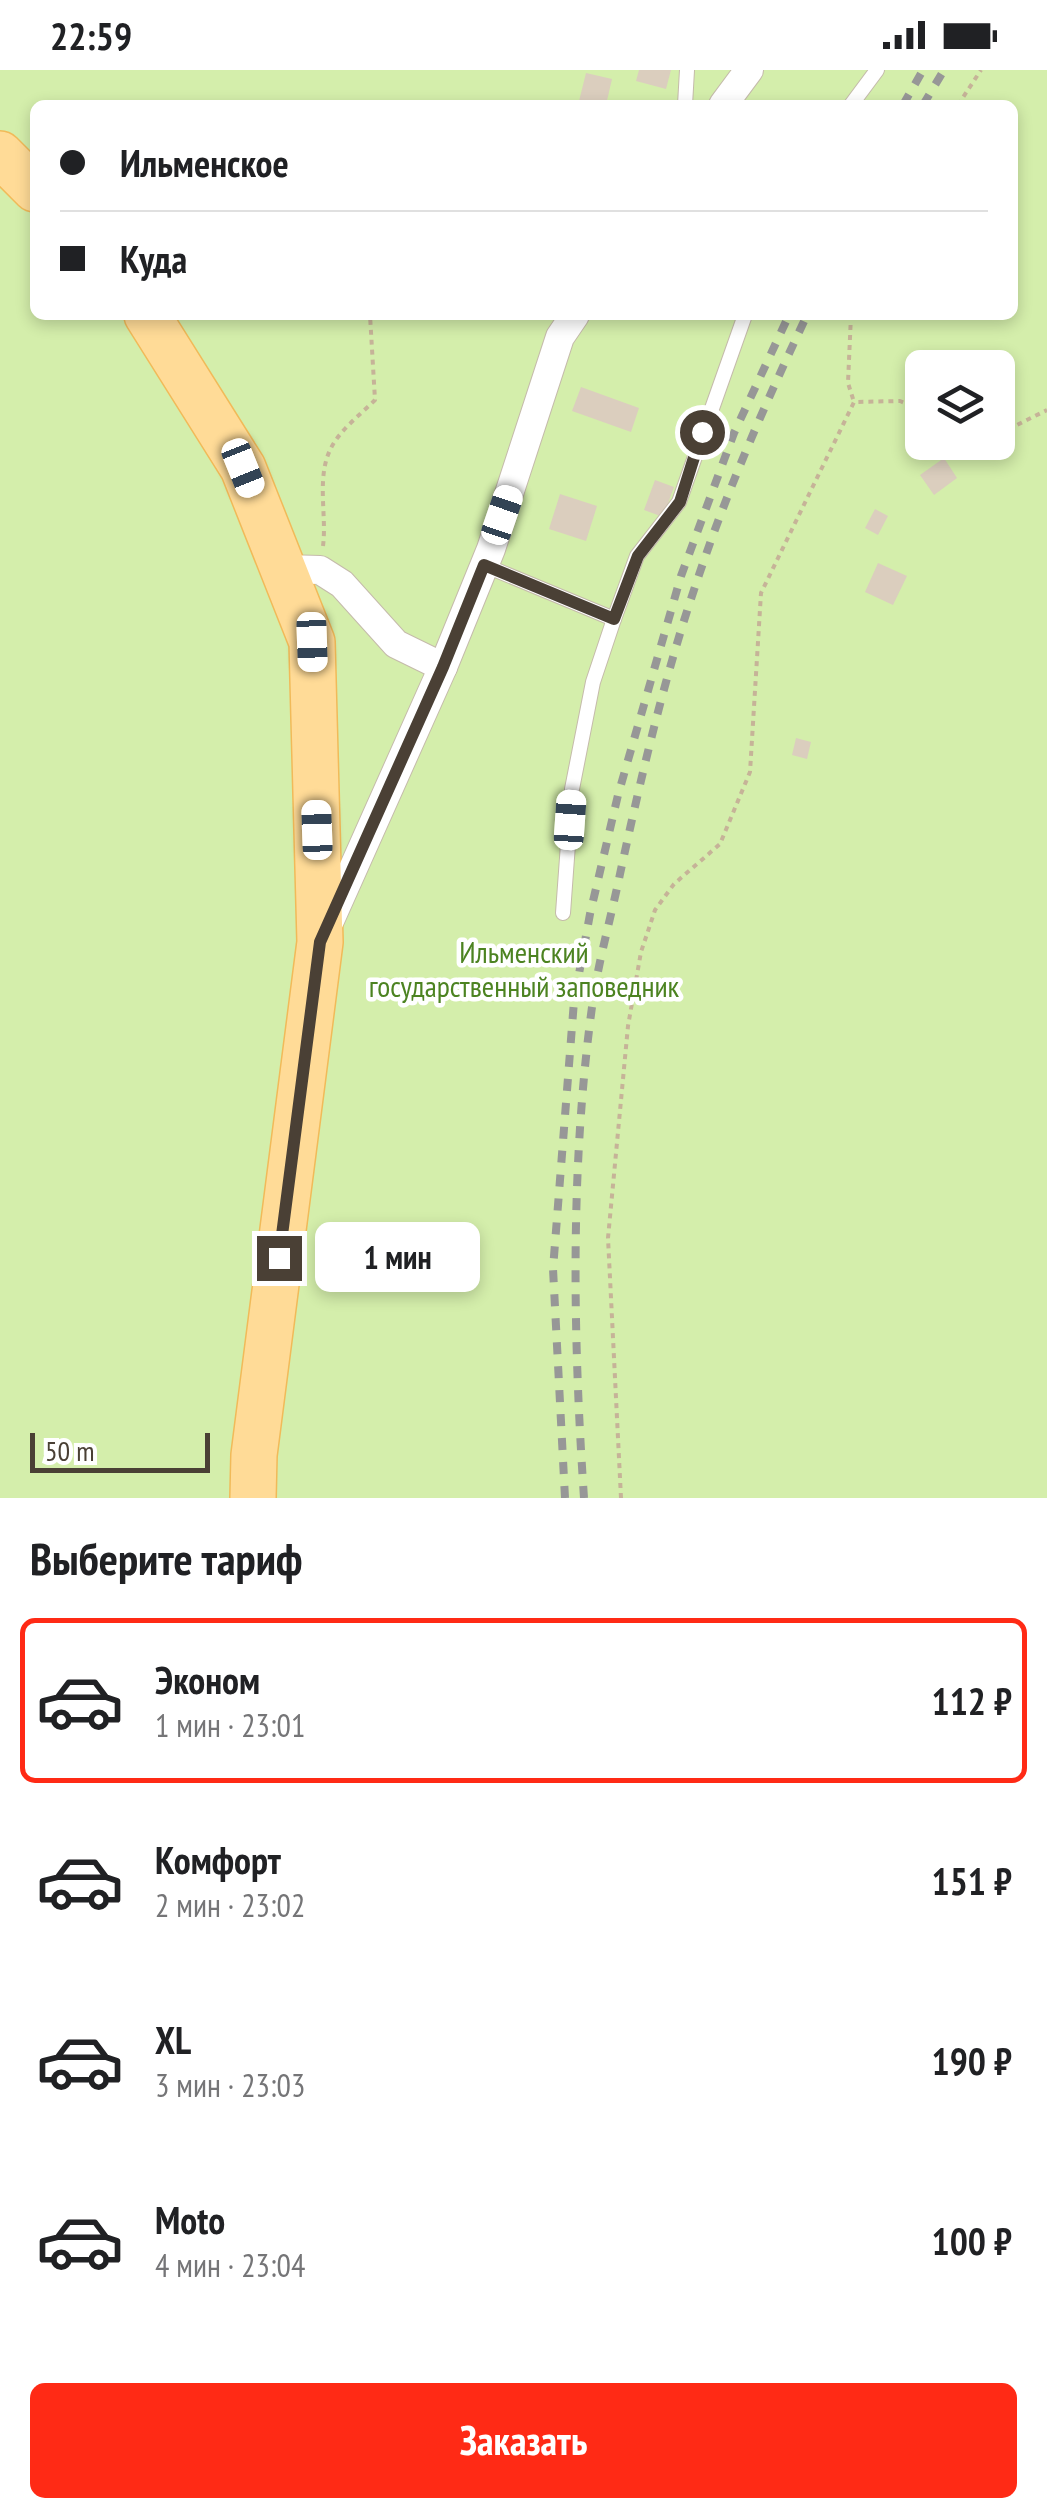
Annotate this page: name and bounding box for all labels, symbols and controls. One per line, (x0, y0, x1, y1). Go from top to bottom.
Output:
text: 22:59 (50, 11, 132, 60)
text: Ильменское (120, 138, 289, 187)
text: Куда (120, 234, 187, 283)
map controls (905, 350, 1015, 460)
button: layers (905, 350, 1015, 460)
route start (680, 410, 725, 455)
car (218, 435, 268, 501)
car (478, 482, 526, 548)
car (296, 611, 328, 673)
car (553, 789, 587, 851)
car (301, 799, 333, 861)
park label: Ильменский государственный заповедник (369, 932, 680, 1005)
callout: 1 мин (314, 1223, 479, 1293)
route end (257, 1236, 302, 1281)
text: 1 мин (363, 1236, 432, 1278)
scale bar (30, 1428, 210, 1472)
text: 50 m (45, 1432, 94, 1469)
text: Выберите тариф (30, 1529, 302, 1587)
text: Эконом (155, 1655, 260, 1704)
icon: car (35, 1656, 125, 1746)
text: 112 ₽ (932, 1676, 1012, 1725)
text: 1 мин · 23:01 (155, 1704, 305, 1746)
text: Комфорт (155, 1835, 281, 1884)
icon: car (35, 1836, 125, 1926)
text: 151 ₽ (932, 1856, 1012, 1905)
text: 2 мин · 23:02 (155, 1884, 305, 1926)
text: XL (155, 2015, 191, 2064)
icon: car (35, 2016, 125, 2106)
text: 190 ₽ (932, 2036, 1012, 2085)
text: 3 мин · 23:03 (155, 2064, 305, 2106)
text: Moto (155, 2195, 225, 2244)
icon: car (35, 2196, 125, 2286)
text: 100 ₽ (932, 2216, 1012, 2265)
text: 4 мин · 23:04 (155, 2244, 305, 2286)
button: Заказать (30, 2383, 1017, 2498)

